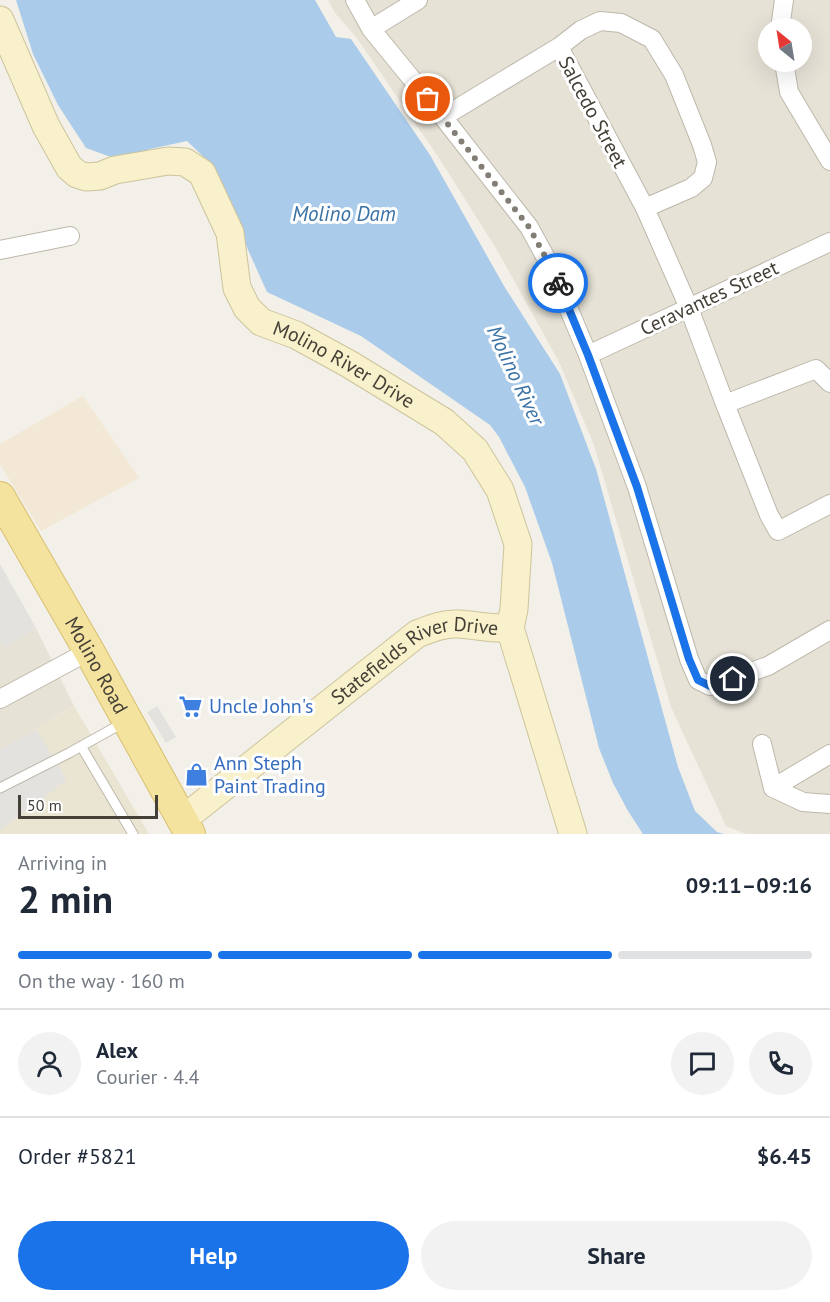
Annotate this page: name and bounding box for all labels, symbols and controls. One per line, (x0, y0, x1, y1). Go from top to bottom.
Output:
north arrow (758, 18, 812, 72)
map controls (758, 18, 812, 72)
street label: Salcedo Street (553, 52, 633, 173)
pin (402, 73, 453, 124)
icon: bag (411, 82, 444, 115)
water label: Molino Dam (292, 200, 396, 227)
courier (528, 253, 588, 313)
street label: Ceravantes Street (636, 255, 783, 341)
icon: bike (542, 267, 575, 300)
street label: Molino River Drive (270, 315, 420, 414)
water label: Molino River (481, 321, 552, 431)
street label: Statefields River Drive (326, 611, 499, 710)
street label: Molino Road (59, 612, 134, 718)
pin (707, 653, 758, 704)
icon: home (716, 662, 749, 695)
supermarket icon: Uncle John's (178, 693, 204, 719)
place label: Uncle John's (209, 693, 313, 719)
place label: Ann Steph Paint Trading (214, 750, 326, 799)
shop icon: Ann Steph Paint Trading (183, 762, 209, 788)
scale bar (18, 792, 158, 820)
text: 50 m (27, 795, 62, 815)
text: Arriving in (18, 850, 107, 876)
text: 09:11–09:16 (686, 871, 812, 899)
text: 2 min (18, 873, 113, 924)
text: On the way · 160 m (18, 968, 185, 994)
button: person (18, 1032, 81, 1095)
button: chat (671, 1032, 734, 1095)
button: phone (749, 1032, 812, 1095)
text: Alex (96, 1036, 138, 1064)
text: Courier · 4.4 (96, 1064, 199, 1090)
text: Order #5821 (18, 1142, 137, 1170)
text: $6.45 (757, 1142, 812, 1170)
button: Help (18, 1221, 409, 1290)
button: Share (421, 1221, 812, 1290)

